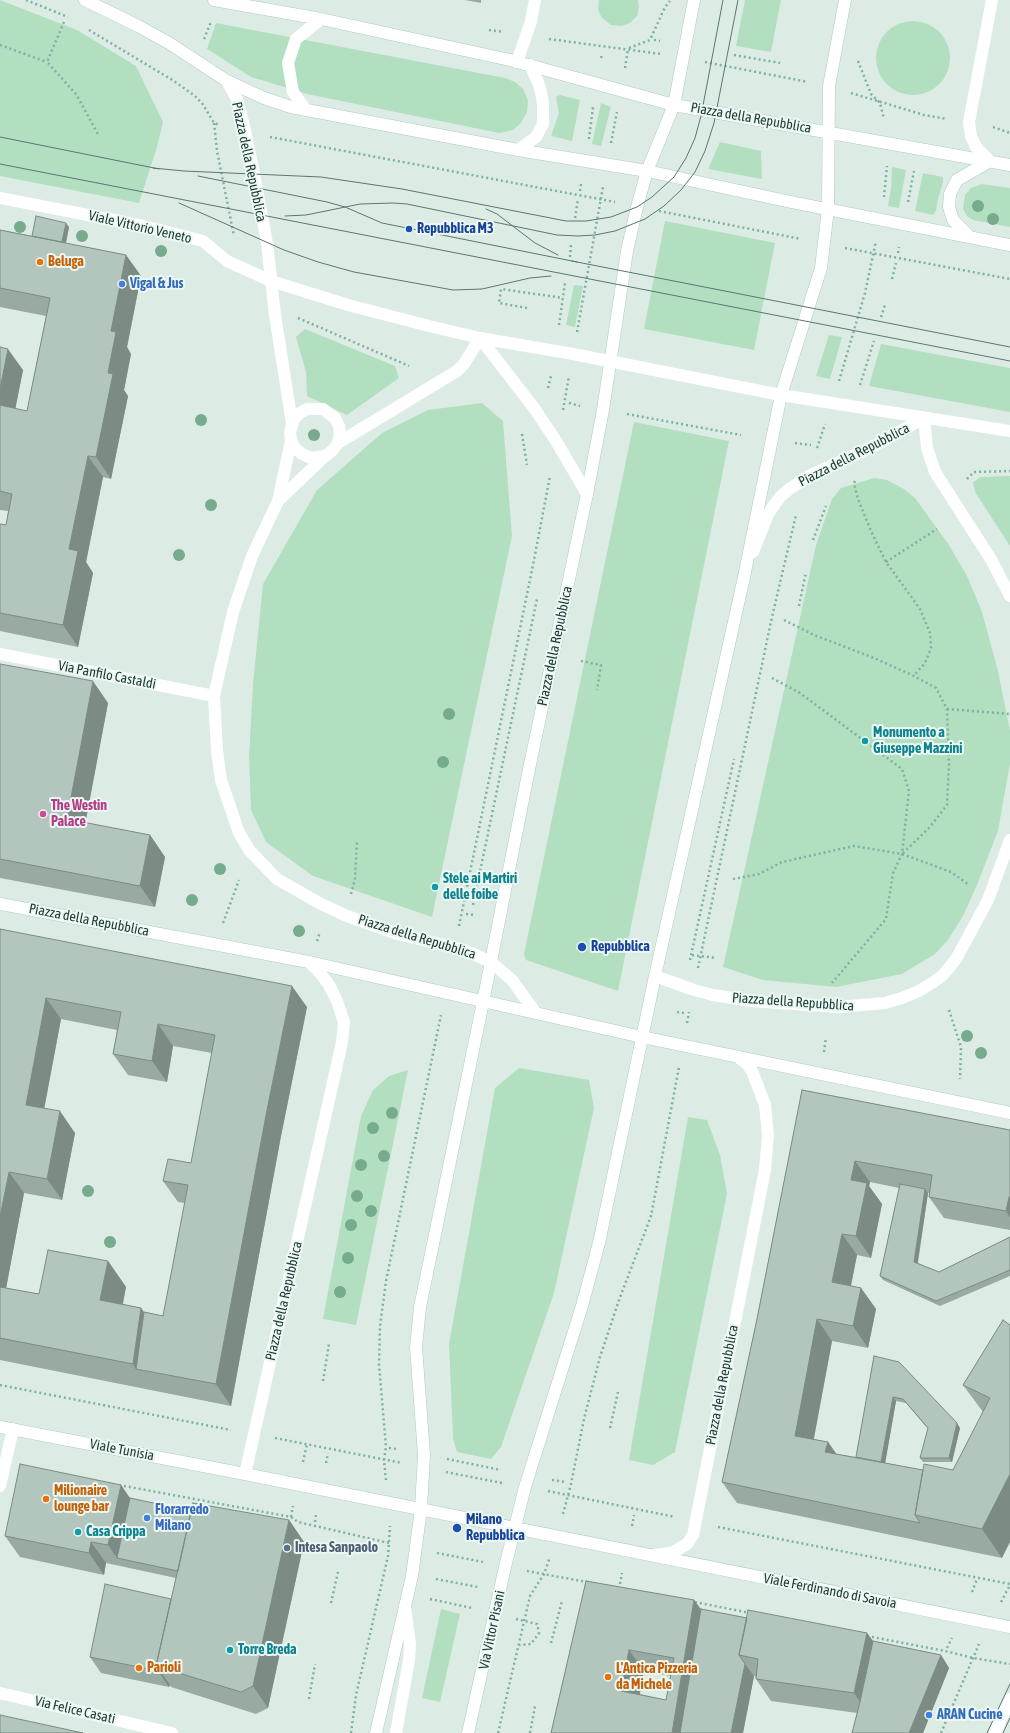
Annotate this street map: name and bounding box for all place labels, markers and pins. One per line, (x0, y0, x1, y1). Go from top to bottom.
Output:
place label: Repubblica M3 (417, 221, 494, 237)
marker: Repubblica M3 (404, 224, 414, 234)
place label: Beluga (48, 254, 84, 270)
marker: Beluga (35, 257, 45, 267)
place label: Vigal & Jus (130, 276, 183, 292)
marker: Vigal & Jus (117, 279, 127, 289)
place label: Monumento a Giuseppe Mazzini (873, 725, 962, 758)
marker: Monumento a Giuseppe Mazzini (860, 736, 870, 746)
place label: The Westin Palace (51, 798, 107, 830)
marker: The Westin Palace (38, 809, 48, 819)
place label: Stele ai Martiri delle foibe (443, 871, 517, 904)
marker: Stele ai Martiri delle foibe (430, 882, 440, 892)
place label: Repubblica (591, 939, 650, 955)
marker: Repubblica (576, 941, 588, 953)
place label: Milionaire lounge bar (54, 1483, 109, 1516)
marker: Milionaire lounge bar (41, 1494, 51, 1504)
place label: Florarredo Milano (155, 1502, 209, 1534)
place label: Milano Repubblica (466, 1512, 525, 1544)
marker: Florarredo Milano (142, 1513, 152, 1523)
marker: Milano Repubblica (451, 1522, 463, 1534)
place label: Casa Crippa (86, 1524, 146, 1540)
marker: Casa Crippa (73, 1527, 83, 1537)
place label: Intesa Sanpaolo (295, 1540, 378, 1556)
marker: Intesa Sanpaolo (282, 1543, 292, 1553)
place label: Torre Breda (238, 1642, 297, 1658)
marker: Torre Breda (225, 1645, 235, 1655)
place label: Parioli (147, 1660, 181, 1676)
place label: L'Antica Pizzeria da Michele (616, 1661, 698, 1694)
marker: Parioli (134, 1663, 144, 1673)
marker: L'Antica Pizzeria da Michele (603, 1672, 613, 1682)
place label: ARAN Cucine (937, 1707, 1003, 1723)
marker: ARAN Cucine (924, 1710, 934, 1720)

